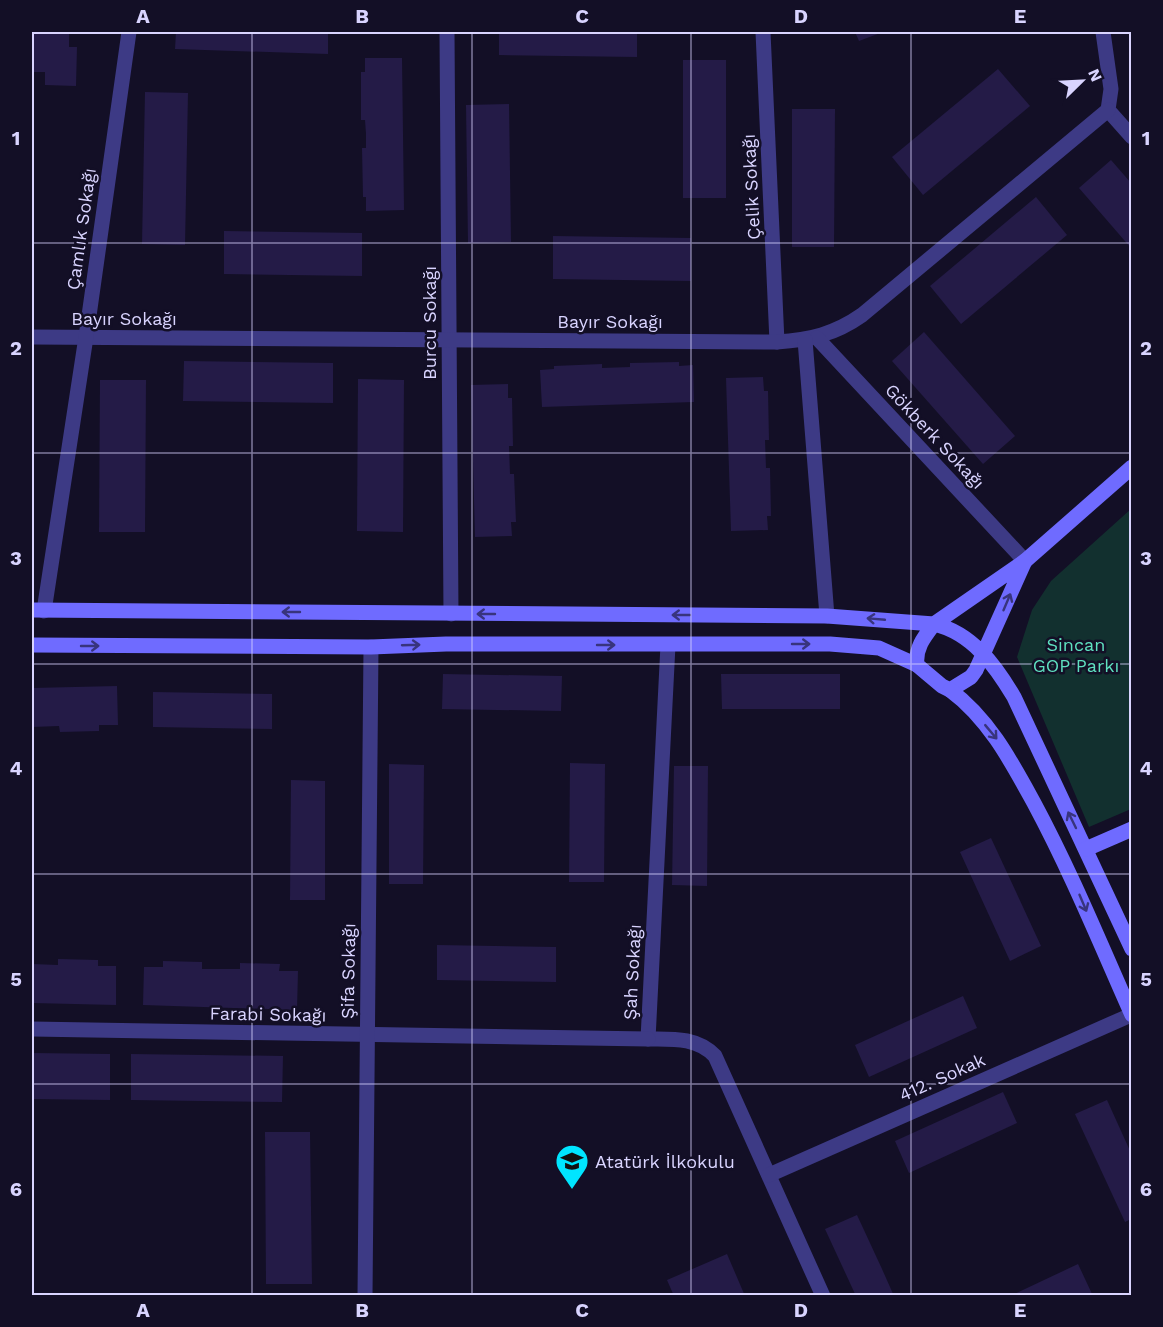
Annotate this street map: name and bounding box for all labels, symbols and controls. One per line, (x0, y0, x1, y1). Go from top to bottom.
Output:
text: A (136, 4, 150, 28)
text: B (355, 4, 369, 28)
text: C (575, 4, 589, 28)
text: D (794, 4, 808, 28)
text: E (1014, 4, 1026, 28)
north arrow (1052, 51, 1112, 111)
text: N (1084, 66, 1106, 84)
text: 1 (12, 126, 20, 150)
text: 1 (1142, 126, 1150, 150)
street label: Çelik Sokağı (738, 134, 764, 240)
street label: Çamlık Sokağı (62, 167, 100, 291)
street label: Burcu Sokağı (419, 266, 440, 380)
street label: Bayır Sokağı (71, 308, 177, 329)
street label: Bayır Sokağı (557, 311, 663, 332)
text: 2 (10, 336, 22, 360)
text: 2 (1140, 336, 1152, 360)
street label: Gökberk Sokağı (881, 379, 989, 493)
text: 3 (10, 546, 22, 570)
text: 3 (1140, 546, 1152, 570)
one-way arrow (1002, 594, 1013, 612)
one-way arrow (282, 606, 302, 618)
one-way arrow (477, 608, 497, 620)
one-way arrow (672, 609, 692, 621)
one-way arrow (867, 614, 887, 625)
park label: Sincan GOP Parkı (1033, 634, 1119, 676)
one-way arrow (790, 638, 810, 650)
one-way arrow (595, 639, 615, 651)
one-way arrow (79, 640, 99, 652)
one-way arrow (400, 640, 420, 651)
one-way arrow (984, 724, 998, 739)
text: 4 (10, 756, 23, 780)
text: 4 (1140, 756, 1153, 780)
one-way arrow (1065, 811, 1077, 829)
one-way arrow (1078, 894, 1089, 912)
street label: Şifa Sokağı (337, 923, 359, 1019)
street label: Şah Sokağı (619, 924, 645, 1020)
text: 5 (10, 967, 22, 991)
text: 5 (1140, 967, 1152, 991)
street label: Farabi Sokağı (209, 1002, 327, 1026)
street label: 412. Sokak (896, 1049, 988, 1105)
school or university icon: Atatürk İlkokulu (554, 1143, 590, 1190)
place label: Atatürk İlkokulu (595, 1151, 735, 1172)
text: 6 (10, 1177, 22, 1201)
text: 6 (1140, 1177, 1152, 1201)
text: A (136, 1298, 150, 1322)
text: B (355, 1298, 369, 1322)
text: C (575, 1298, 589, 1322)
text: D (794, 1298, 808, 1322)
text: E (1014, 1298, 1026, 1322)

